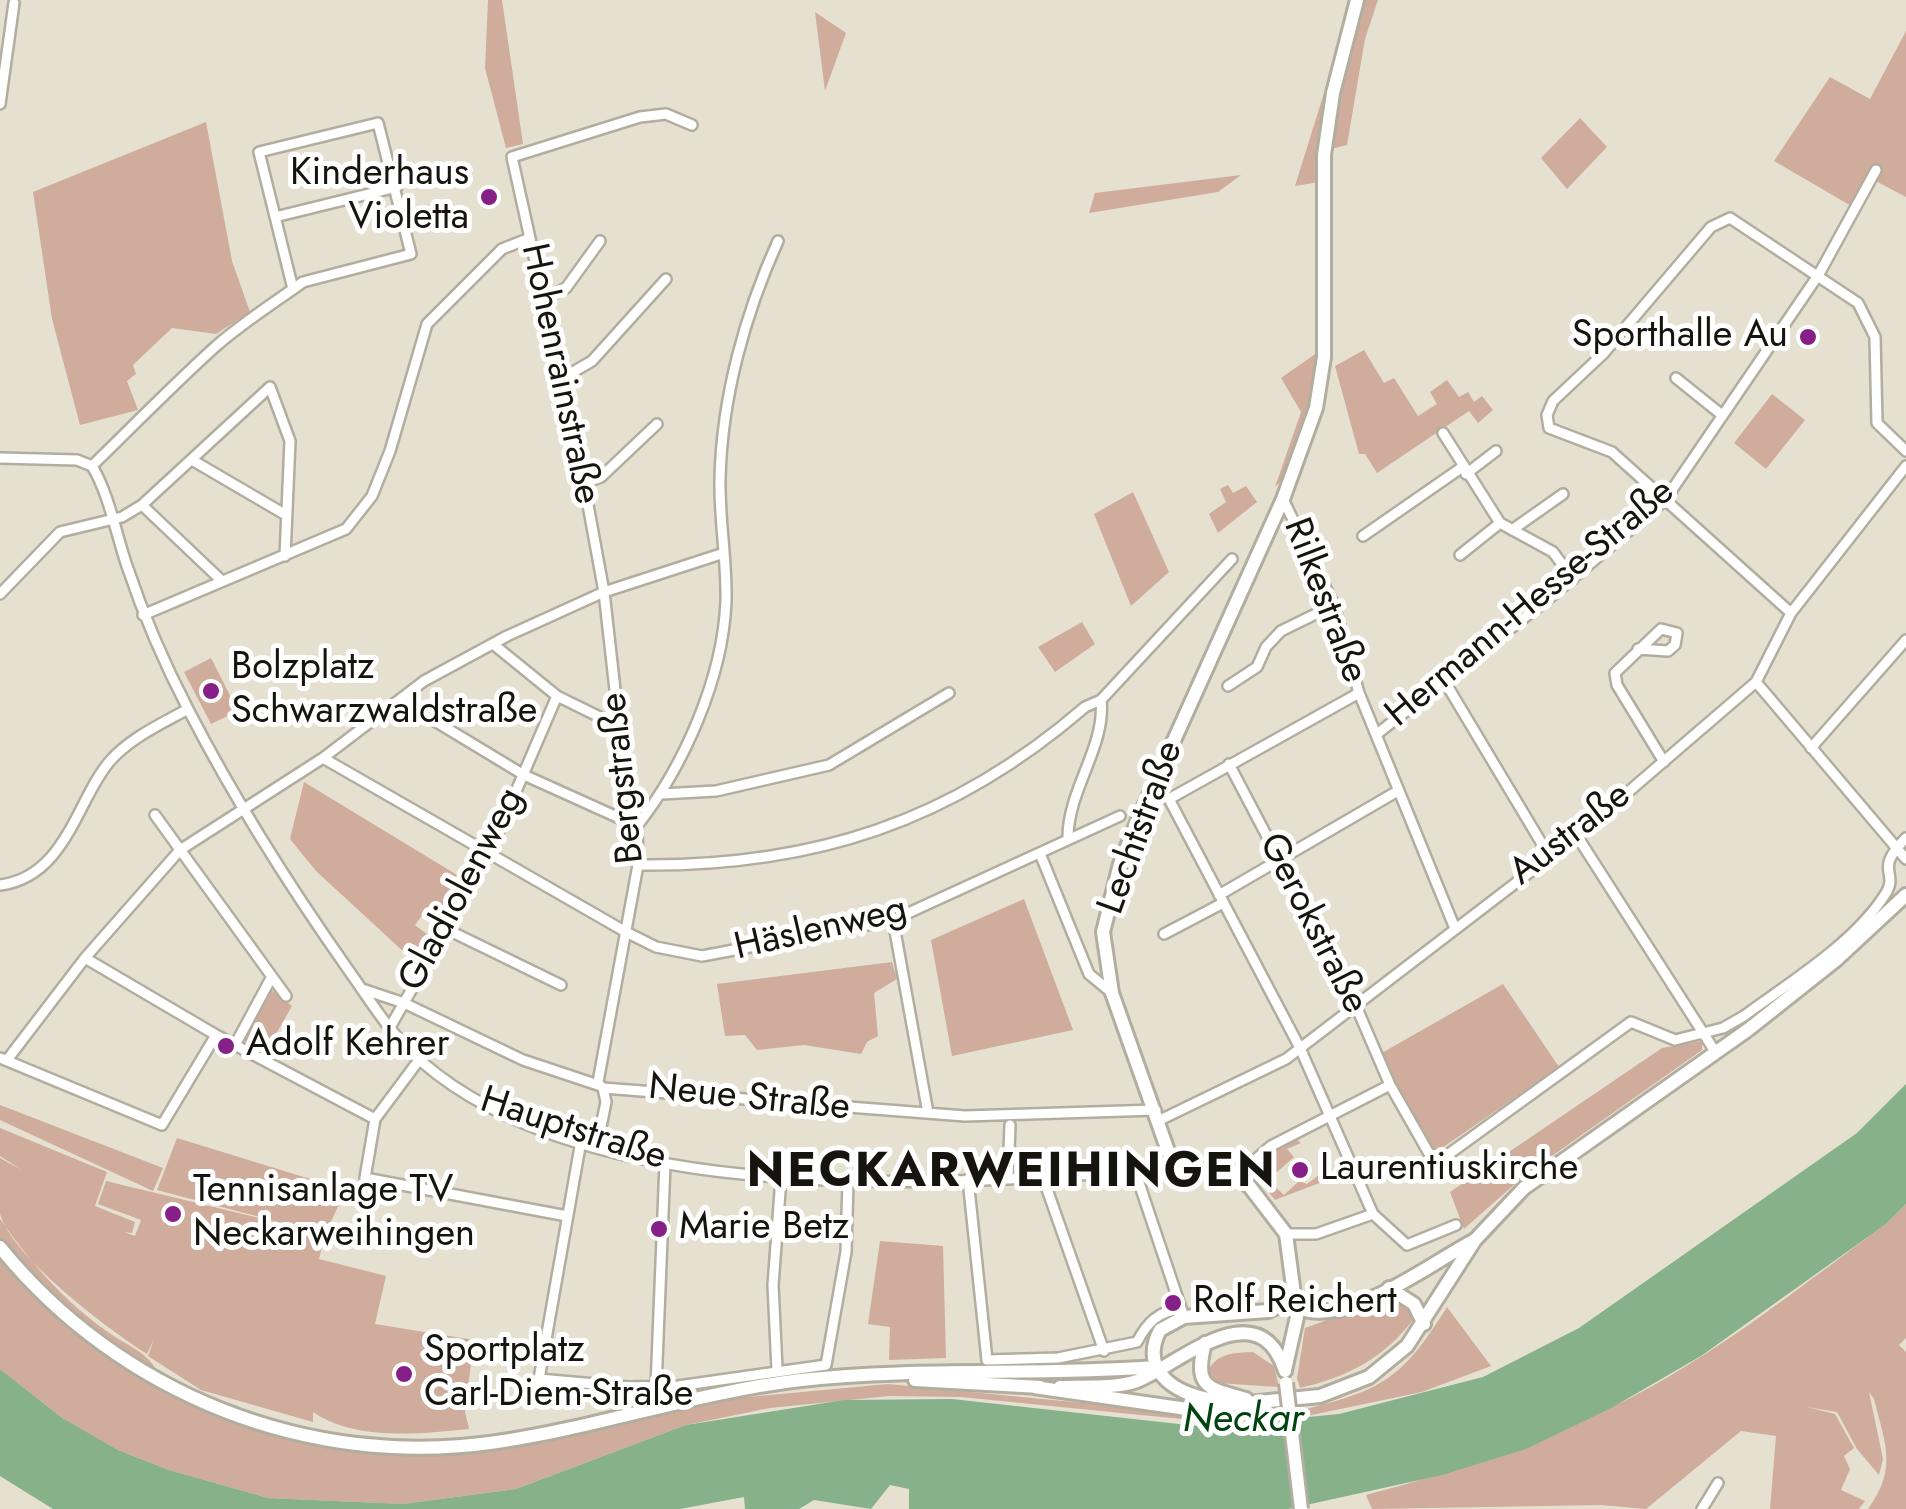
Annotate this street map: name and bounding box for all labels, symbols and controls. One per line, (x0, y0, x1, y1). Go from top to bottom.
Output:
place label: Kinderhaus Violetta (290, 152, 469, 242)
marker: Kinderhaus Violetta (478, 186, 500, 208)
street label: Hohenrainstraße (509, 240, 609, 508)
place label: Sporthalle Au (1572, 314, 1788, 360)
marker: Sporthalle Au (1797, 326, 1819, 348)
street label: Hermann-Hesse-Straße (1377, 470, 1685, 738)
street label: Rilkestraße (1272, 512, 1376, 690)
place label: Bolzplatz Schwarzwaldstraße (231, 646, 537, 736)
marker: Bolzplatz Schwarzwaldstraße (200, 680, 222, 702)
street label: Bergstraße (592, 690, 656, 866)
street label: Lechtstraße (1090, 735, 1194, 921)
street label: Austraße (1501, 774, 1641, 896)
street label: Gladiolenweg (390, 781, 536, 999)
street label: Gerokstraße (1247, 826, 1377, 1022)
street label: Häslenweg (730, 888, 912, 972)
place label: Adolf Kehrer (246, 1023, 449, 1069)
marker: Adolf Kehrer (215, 1035, 237, 1057)
street label: Neue Straße (646, 1066, 852, 1132)
street label: Hauptstraße (474, 1079, 672, 1181)
district label: NECKARWEIHINGEN (747, 1145, 1277, 1203)
place label: Laurentiuskirche (1320, 1147, 1578, 1193)
marker: Laurentiuskirche (1289, 1159, 1311, 1181)
place label: Tennisanlage TV Neckarweihingen (193, 1169, 475, 1258)
marker: Tennisanlage TV Neckarweihingen (162, 1203, 184, 1225)
place label: Marie Betz (679, 1206, 849, 1252)
marker: Marie Betz (648, 1218, 670, 1240)
place label: Rolf Reichert (1193, 1280, 1397, 1326)
marker: Rolf Reichert (1162, 1292, 1184, 1314)
place label: Sportplatz Carl-Diem-Straße (424, 1329, 693, 1418)
marker: Sportplatz Carl-Diem-Straße (393, 1363, 415, 1385)
water label: Neckar (1182, 1397, 1304, 1445)

